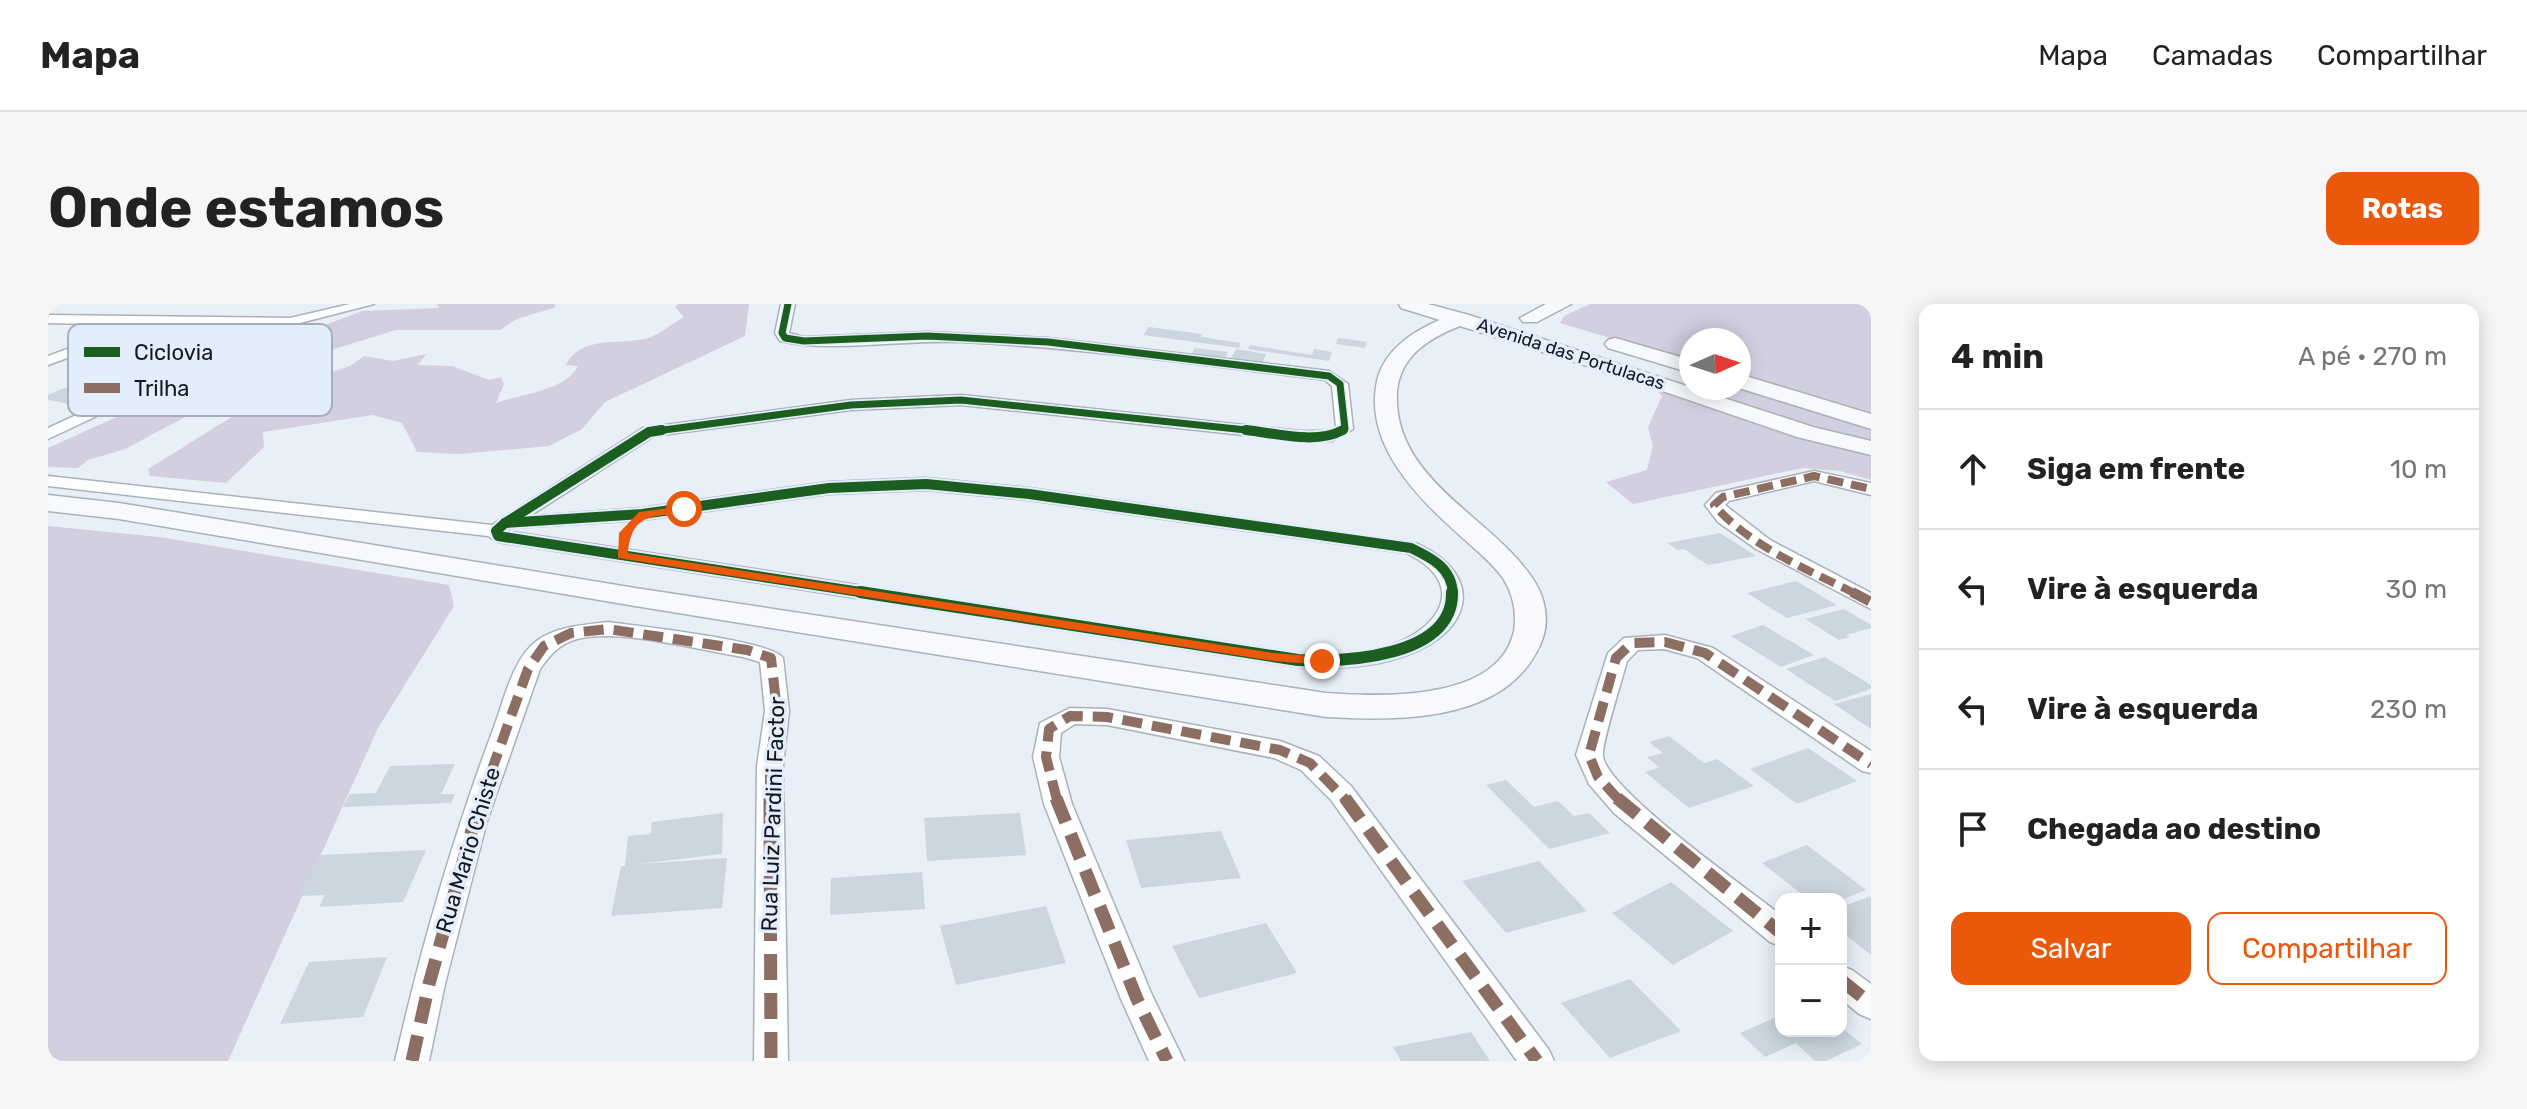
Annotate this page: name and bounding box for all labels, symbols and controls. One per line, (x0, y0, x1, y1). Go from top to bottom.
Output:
text: Mapa (40, 32, 140, 78)
text: Mapa (2038, 39, 2108, 72)
text: Camadas (2152, 39, 2273, 72)
text: Compartilhar (2317, 39, 2487, 72)
button: Rotas (2326, 172, 2479, 245)
text: Onde estamos (48, 175, 444, 241)
street label: Avenida das Portulacas (1475, 313, 1667, 395)
legend (68, 324, 332, 416)
north arrow (1679, 328, 1751, 400)
text: 4 min (1951, 336, 2044, 377)
text: Ciclovia (134, 339, 213, 366)
text: A pé · 270 m (2298, 341, 2447, 372)
text: Trilha (134, 375, 190, 402)
icon: ahead (1951, 447, 1995, 491)
text: Siga em frente (2027, 451, 2245, 487)
text: 10 m (2390, 454, 2447, 485)
route start (666, 491, 702, 527)
icon: left (1951, 567, 1995, 611)
text: Vire à esquerda (2027, 571, 2258, 607)
text: 30 m (2385, 574, 2447, 605)
route end (1304, 643, 1340, 679)
icon: left (1951, 687, 1995, 731)
text: Vire à esquerda (2027, 691, 2258, 727)
text: 230 m (2370, 694, 2447, 725)
street label: Rua Luiz Pardini Factor (755, 695, 791, 932)
street label: Rua Mario Chiste (430, 764, 506, 936)
icon: arrive (1951, 807, 1995, 851)
text: Chegada ao destino (2027, 811, 2321, 847)
map controls (1775, 893, 1847, 1037)
button: + (1775, 893, 1847, 965)
button: Salvar (1951, 912, 2191, 985)
button: Compartilhar (2207, 912, 2447, 985)
button: − (1775, 965, 1847, 1037)

